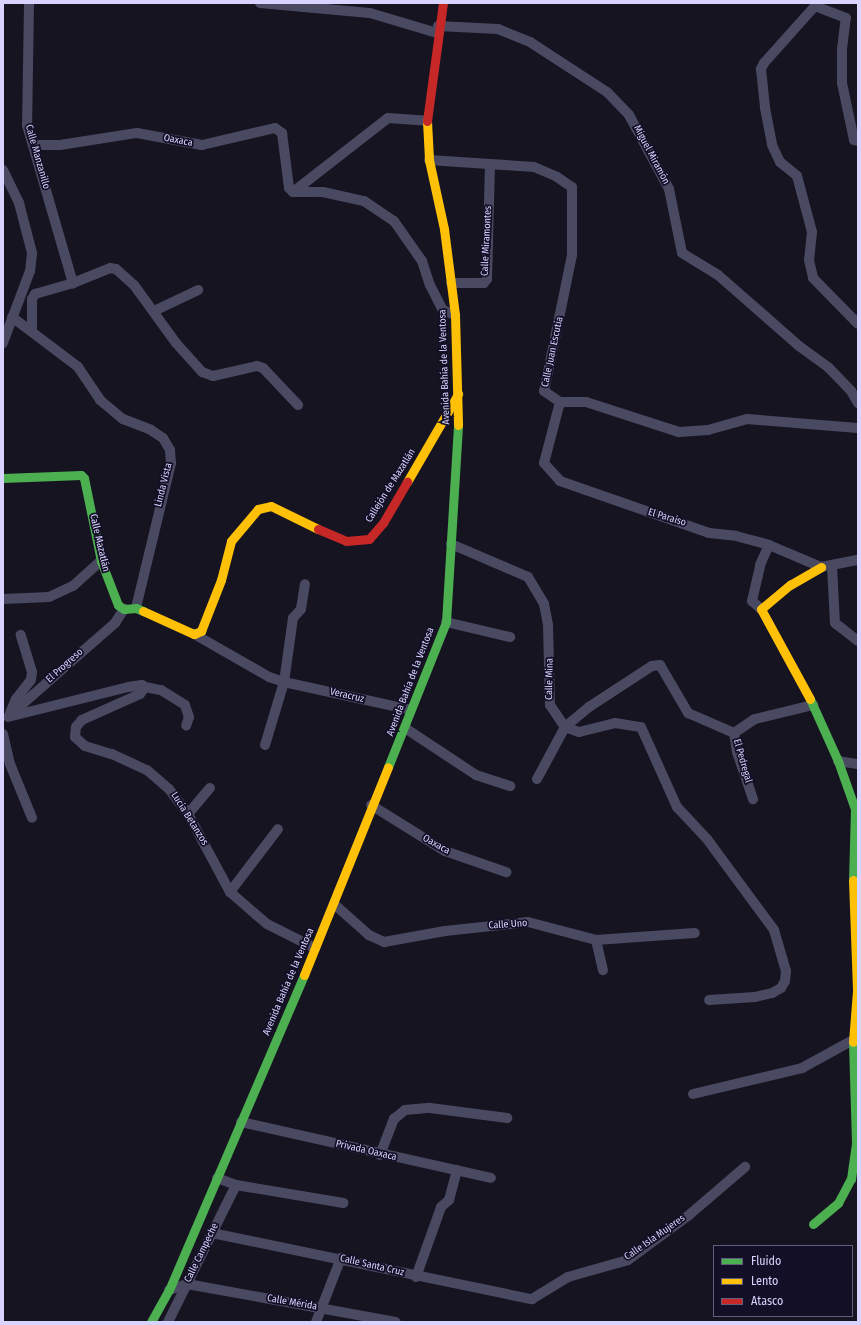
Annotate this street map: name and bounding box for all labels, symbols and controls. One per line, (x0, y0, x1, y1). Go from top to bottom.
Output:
street label: Calle Manzanillo (22, 123, 52, 191)
street label: Miguel Miramón (630, 123, 672, 187)
street label: Oaxaca (162, 132, 194, 150)
street label: Calle Miramontes (479, 205, 495, 277)
street label: Avenida Bahía de la Ventosa (437, 309, 453, 425)
street label: Calle Juan Escutia (540, 316, 566, 388)
street label: Callejón de Mazatlán (363, 447, 419, 525)
street label: Linda Vista (153, 462, 175, 508)
street label: El Paraíso (646, 507, 688, 529)
street label: Calle Mazatlán (87, 513, 111, 573)
street label: Avenida Bahía de la Ventosa (385, 626, 437, 738)
street label: El Progreso (44, 646, 86, 686)
street label: Calle Mina (544, 658, 556, 700)
street label: Veracruz (329, 686, 365, 706)
street label: El Pedregal (730, 738, 754, 784)
street label: Lucía Betanzos (168, 790, 210, 848)
street label: Oaxaca (420, 833, 452, 857)
street label: Calle Uno (488, 918, 528, 932)
street label: Avenida Bahía de la Ventosa (261, 927, 317, 1037)
street label: Privada Oaxaca (334, 1138, 398, 1164)
street label: Calle Isla Mujeres (622, 1213, 688, 1263)
street label: Calle Campeche (182, 1221, 222, 1285)
legend (713, 1245, 853, 1317)
street label: Calle Santa Cruz (339, 1253, 405, 1279)
text: Fluido (751, 1254, 781, 1268)
text: Lento (751, 1274, 778, 1288)
street label: Calle Mérida (266, 1293, 318, 1313)
text: Atasco (751, 1294, 783, 1308)

